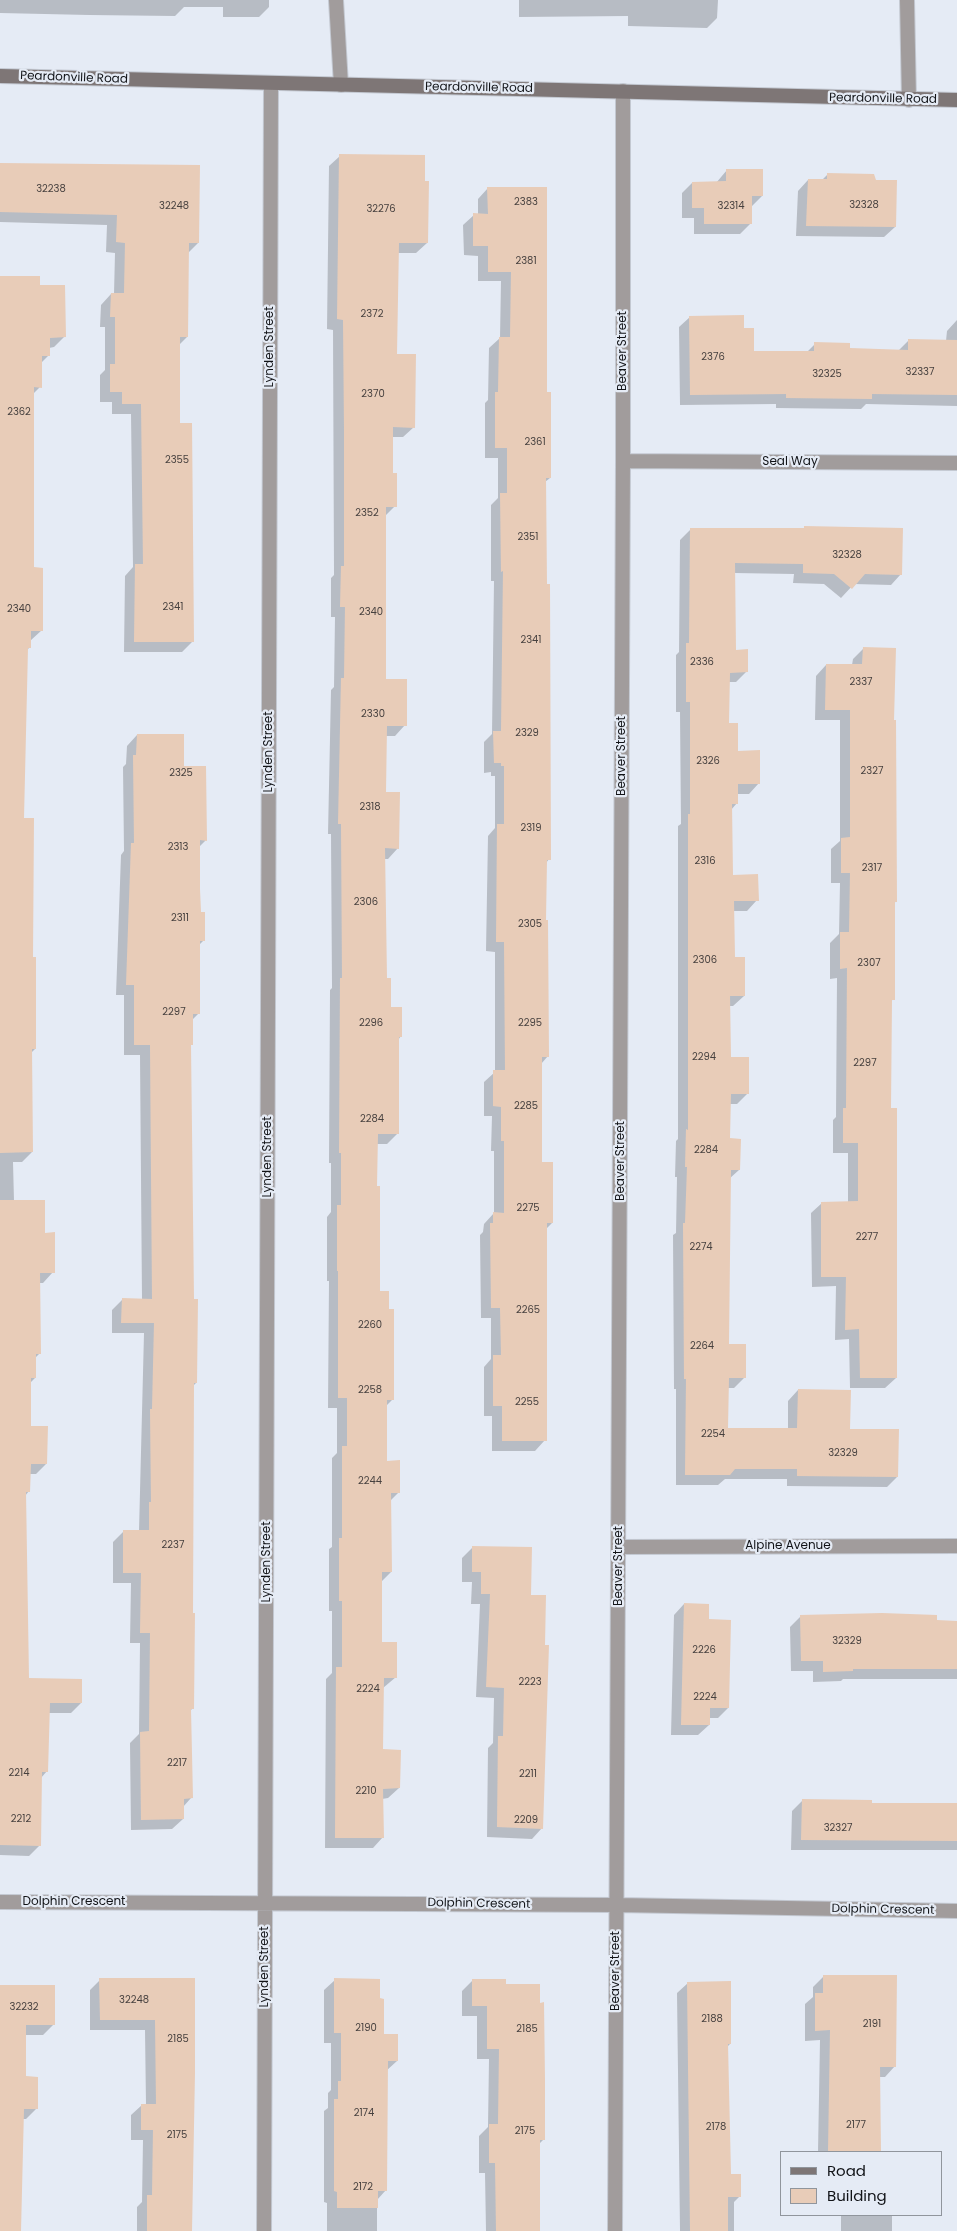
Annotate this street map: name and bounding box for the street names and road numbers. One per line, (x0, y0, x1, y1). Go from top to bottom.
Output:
street label: Peardonville Road (20, 69, 128, 87)
street label: Peardonville Road (425, 80, 533, 96)
street label: Peardonville Road (829, 91, 937, 107)
street label: Lynden Street (263, 306, 277, 388)
street label: Beaver Street (616, 311, 630, 391)
street label: Seal Way (762, 455, 818, 469)
street label: Lynden Street (262, 711, 276, 793)
street label: Beaver Street (615, 716, 629, 796)
street label: Lynden Street (261, 1116, 275, 1198)
street label: Beaver Street (614, 1121, 628, 1201)
street label: Lynden Street (260, 1521, 274, 1603)
street label: Beaver Street (612, 1526, 626, 1606)
street label: Alpine Avenue (745, 1539, 831, 1553)
street label: Dolphin Crescent (23, 1895, 125, 1909)
street label: Dolphin Crescent (427, 1896, 531, 1912)
street label: Dolphin Crescent (831, 1902, 935, 1918)
street label: Lynden Street (258, 1926, 272, 2008)
street label: Beaver Street (609, 1931, 623, 2011)

